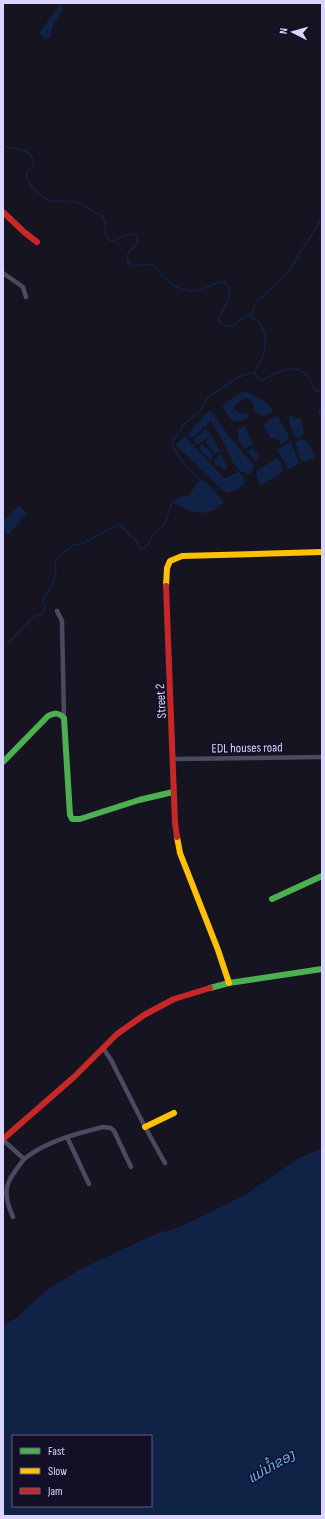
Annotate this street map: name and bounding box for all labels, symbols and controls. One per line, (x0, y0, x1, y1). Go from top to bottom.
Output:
north arrow (273, 12, 313, 52)
text: N (277, 27, 290, 35)
street label: Street 2 (152, 683, 170, 719)
street label: EDL houses road (211, 739, 283, 757)
legend (12, 1435, 152, 1507)
text: Fast (48, 1444, 65, 1459)
water label: ແມ່ນ້ຳຂອງ (244, 1444, 298, 1487)
text: Slow (48, 1464, 67, 1479)
text: Jam (47, 1484, 63, 1499)

